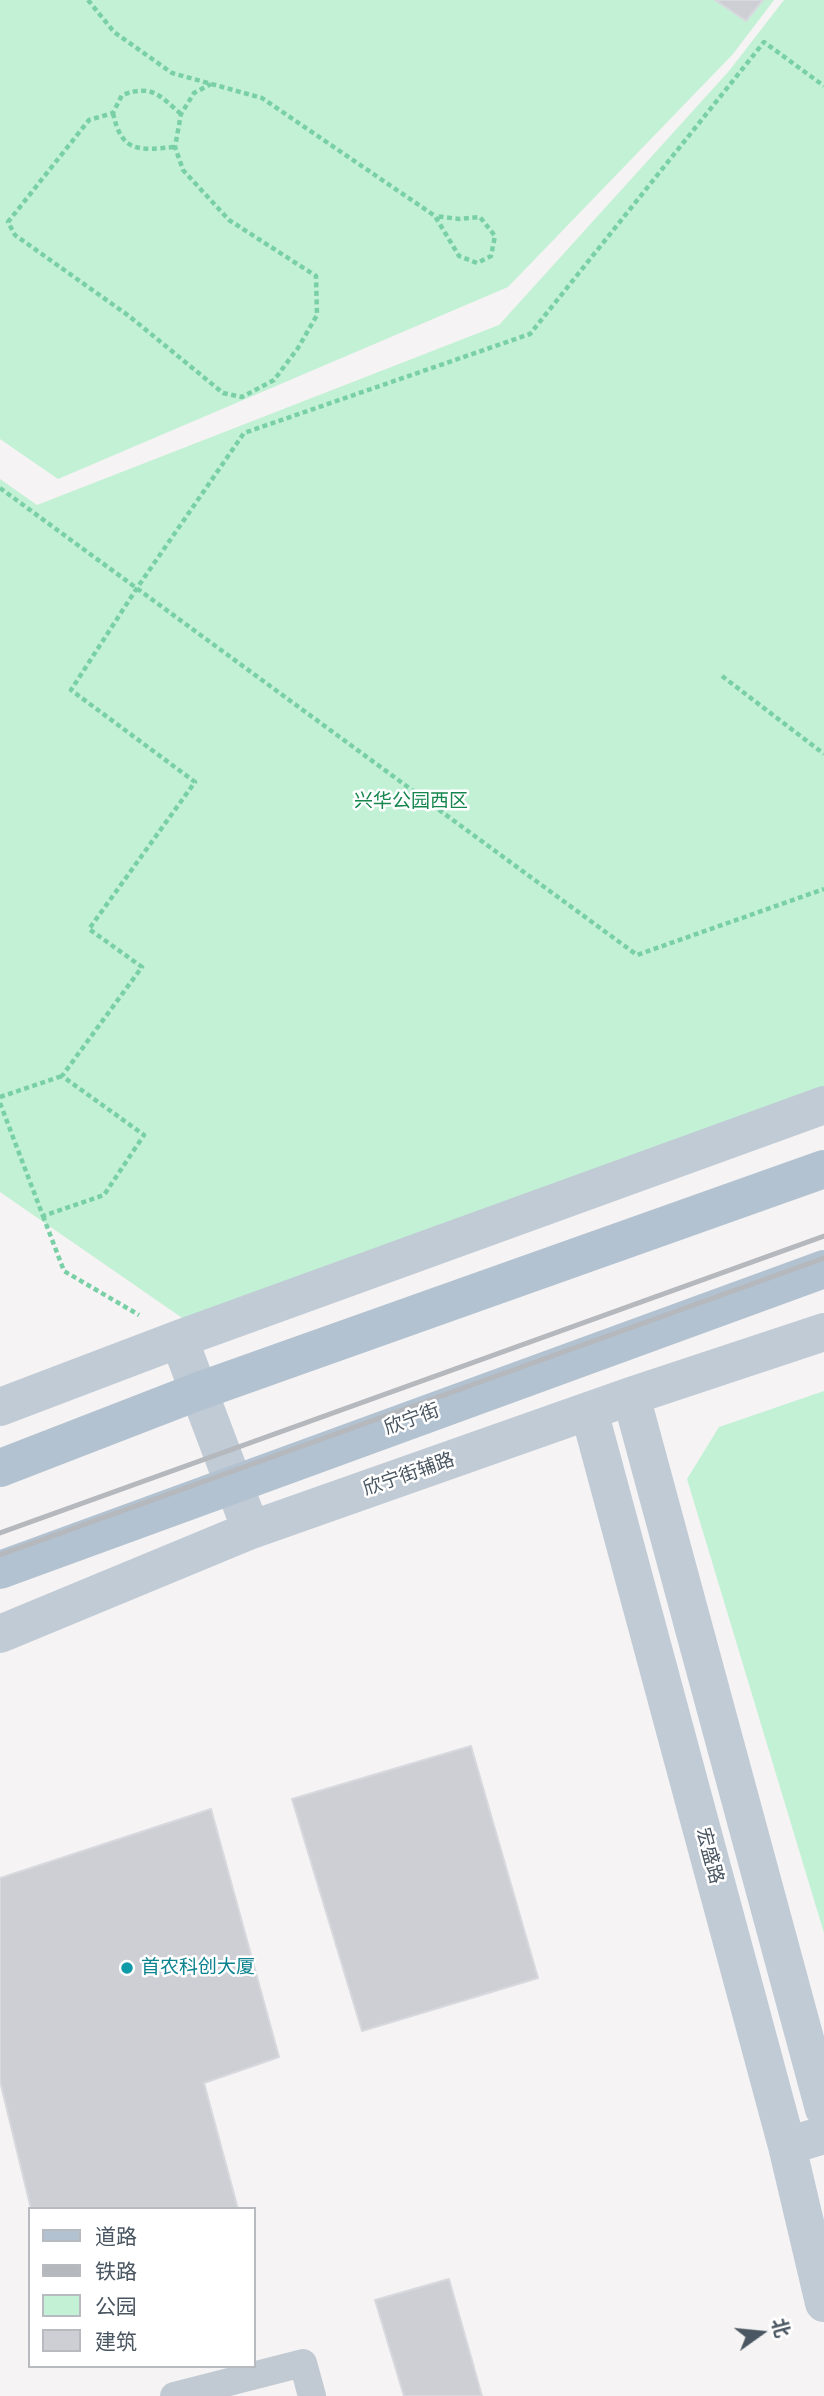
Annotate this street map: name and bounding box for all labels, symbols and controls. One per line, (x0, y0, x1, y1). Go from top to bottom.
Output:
park label: 兴华公园西区 (354, 791, 468, 813)
street label: 欣宁街 (381, 1400, 443, 1440)
street label: 欣宁街辅路 (360, 1449, 458, 1501)
street label: 宏盛路 (691, 1826, 727, 1886)
place label: 首农科创大厦 (141, 1957, 255, 1979)
marker: 首农科创大厦 (119, 1960, 135, 1976)
legend (28, 2207, 256, 2368)
text: 道路 (95, 2222, 137, 2251)
text: 铁路 (95, 2257, 137, 2286)
text: 公园 (95, 2292, 137, 2321)
north arrow (726, 2298, 796, 2368)
text: 北 (766, 2315, 796, 2340)
text: 建筑 (95, 2327, 137, 2356)

